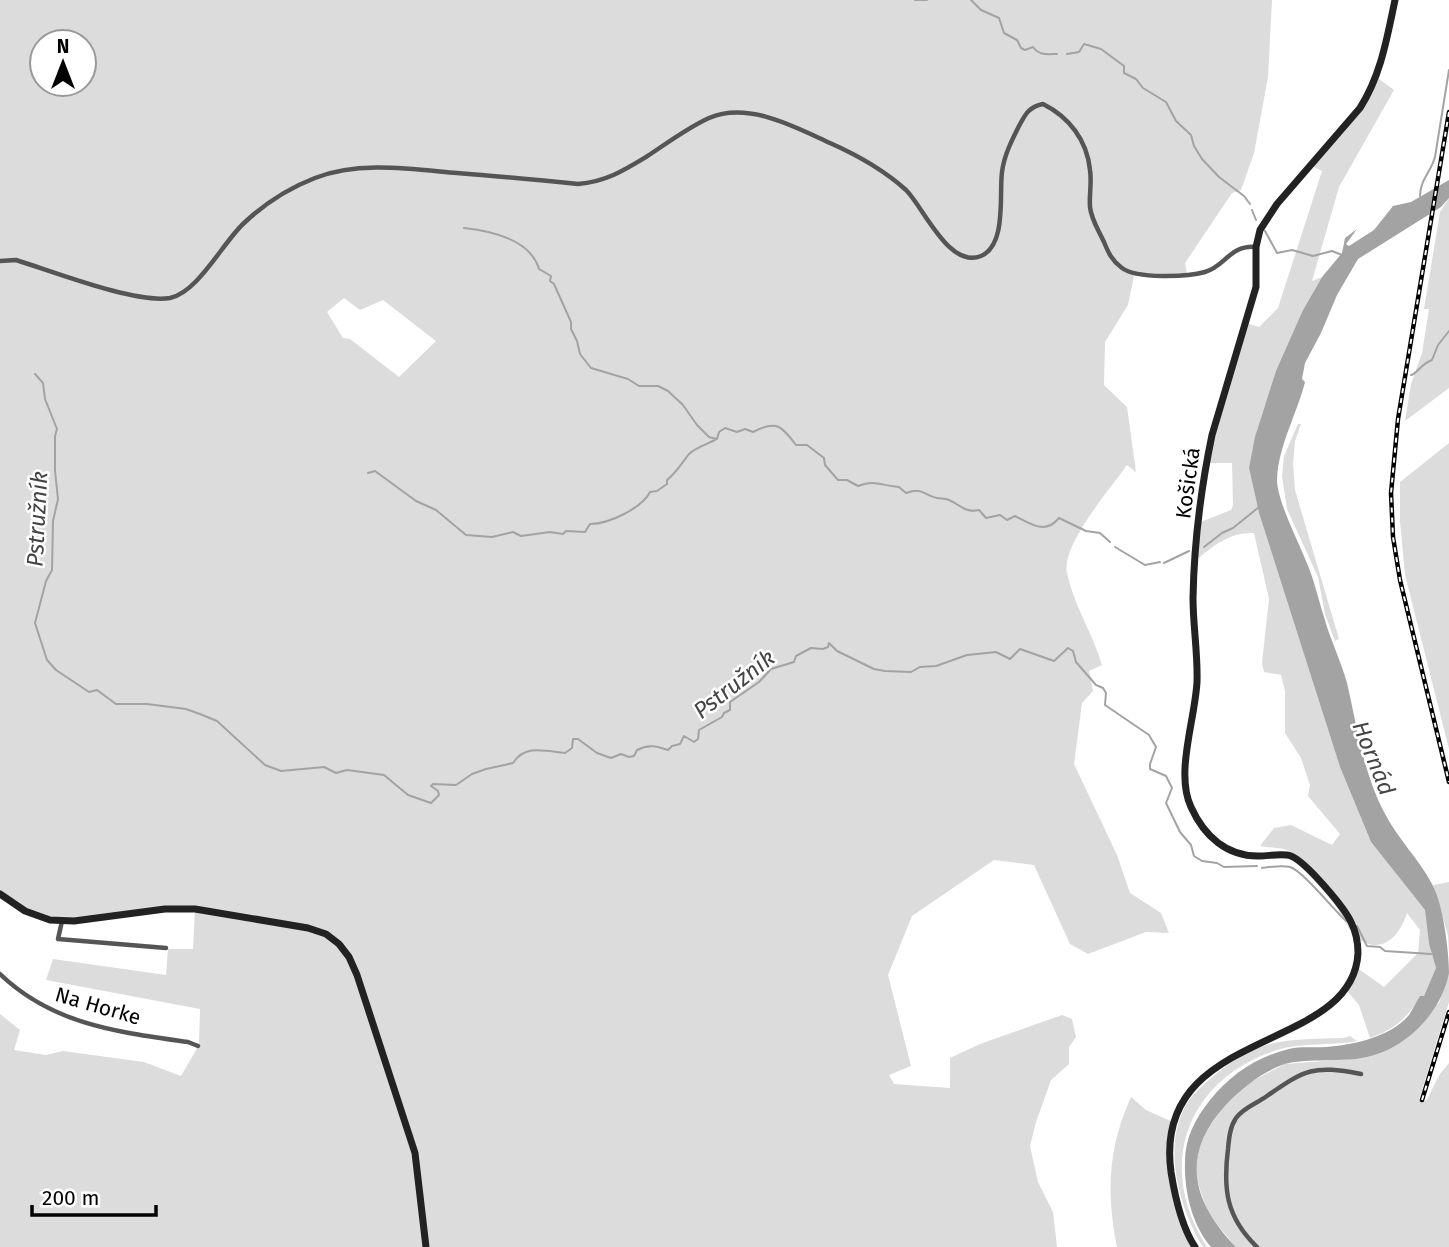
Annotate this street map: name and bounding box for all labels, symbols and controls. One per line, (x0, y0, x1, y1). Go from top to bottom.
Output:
north arrow (28, 28, 98, 98)
text: N (57, 35, 69, 58)
street label: Košická (1170, 446, 1206, 520)
water label: Pstružník (21, 470, 53, 568)
water label: Pstružník (688, 643, 780, 725)
water label: Hornád (1347, 717, 1401, 799)
street label: Na Horke (52, 981, 144, 1031)
scale bar (32, 1174, 156, 1218)
text: 200 m (42, 1185, 99, 1211)

